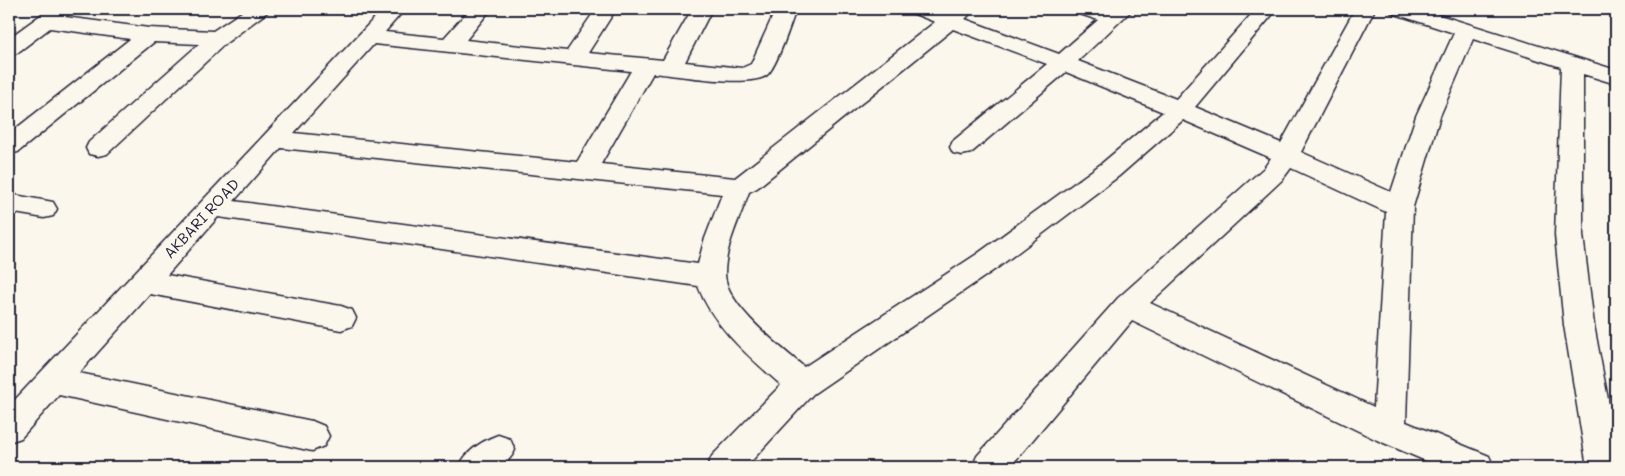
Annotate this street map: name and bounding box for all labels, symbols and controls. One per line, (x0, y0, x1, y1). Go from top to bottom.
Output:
street label: AKBARI ROAD (159, 174, 243, 262)

